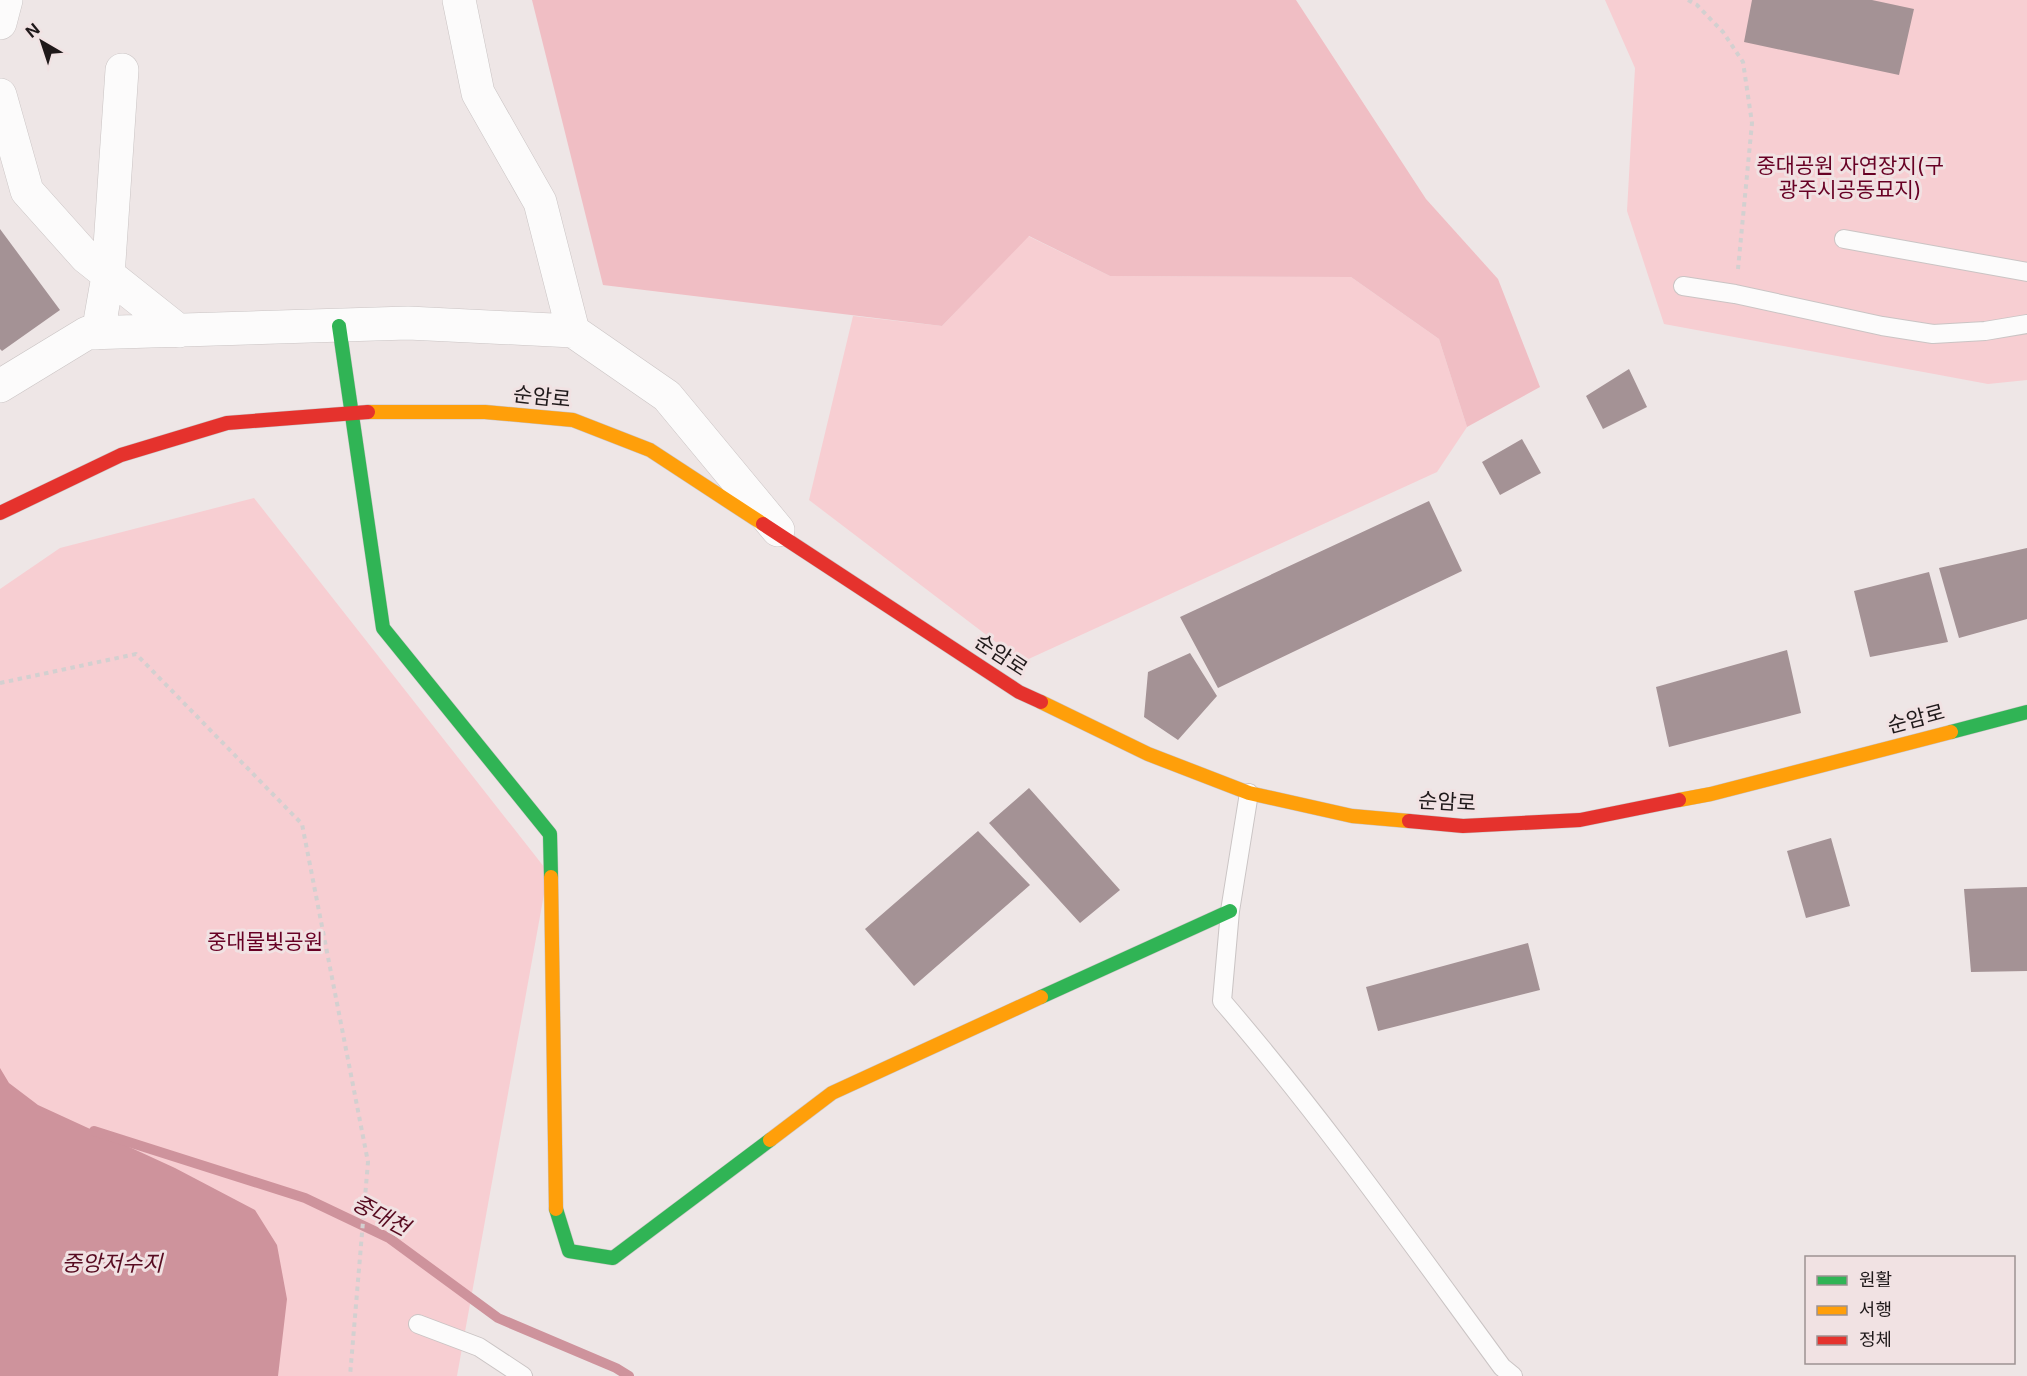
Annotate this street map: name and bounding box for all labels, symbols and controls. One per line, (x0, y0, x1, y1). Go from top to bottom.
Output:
north arrow (12, 12, 72, 72)
text: N (22, 19, 44, 42)
park label: 중대공원 자연장지(구 광주시공동묘지) (1756, 153, 1944, 202)
street label: 순암로 (512, 381, 572, 412)
street label: 순암로 (970, 628, 1032, 681)
street label: 순암로 (1885, 699, 1947, 738)
street label: 순암로 (1417, 788, 1477, 816)
park label: 중대물빛공원 (207, 929, 323, 954)
water label: 중대천 (348, 1189, 416, 1242)
water label: 중앙저수지 (61, 1250, 164, 1276)
legend (1805, 1256, 2015, 1364)
text: 원활 (1859, 1269, 1892, 1290)
text: 서행 (1859, 1299, 1892, 1320)
text: 정체 (1859, 1329, 1892, 1350)

